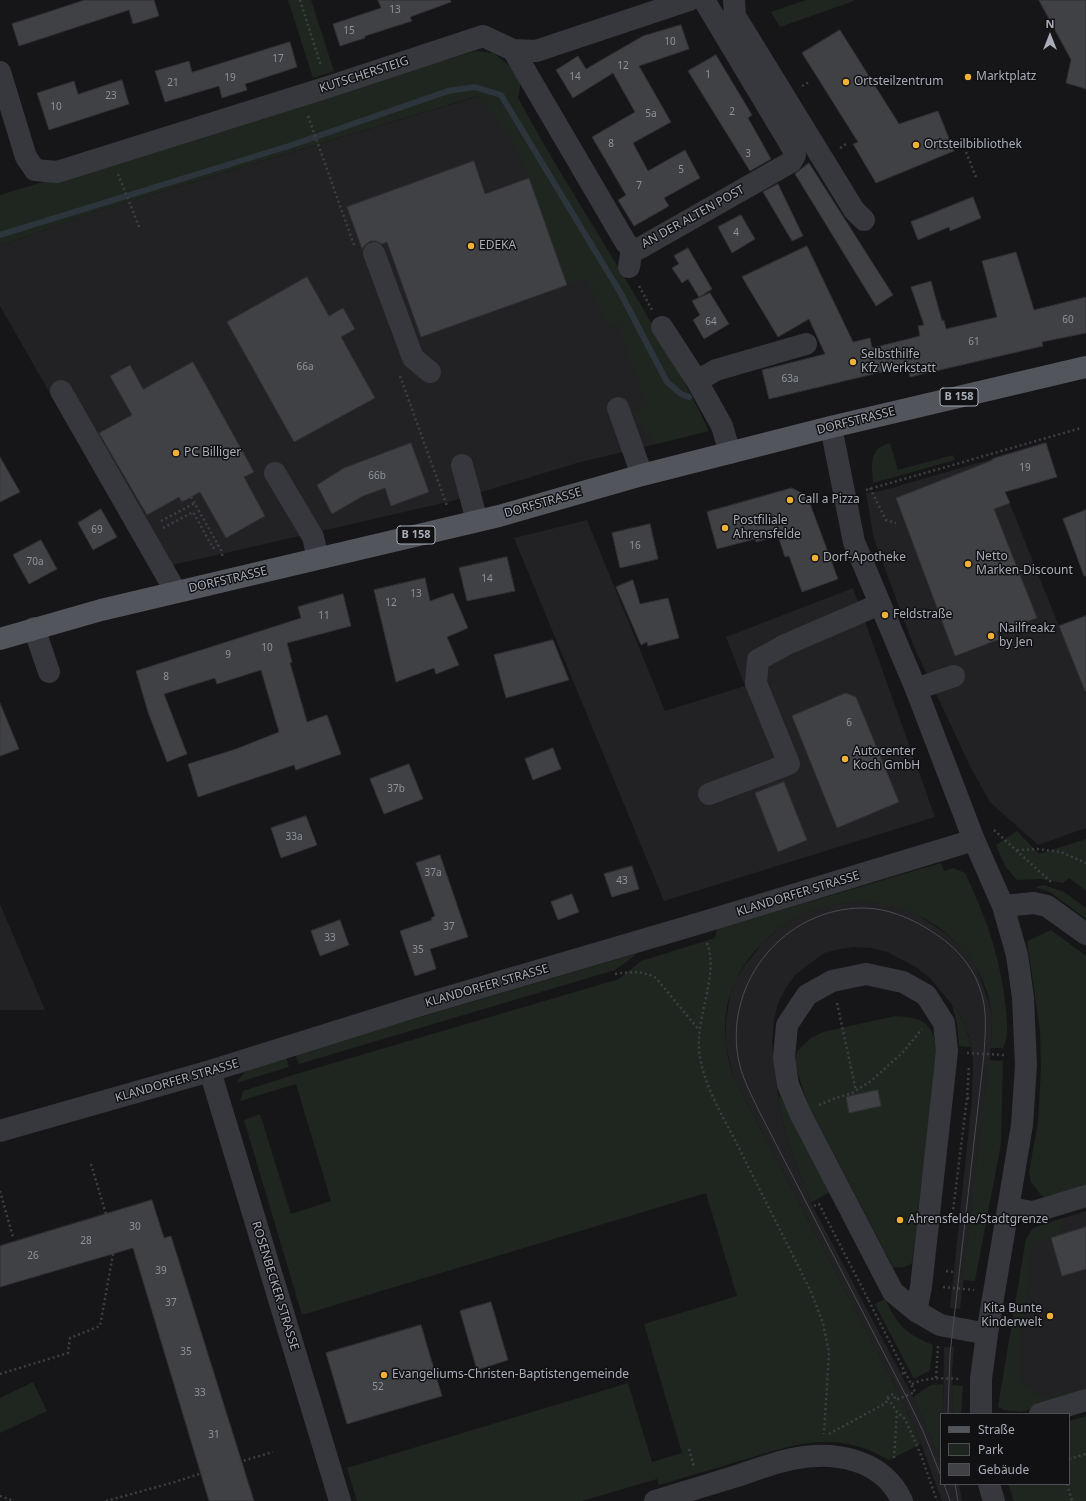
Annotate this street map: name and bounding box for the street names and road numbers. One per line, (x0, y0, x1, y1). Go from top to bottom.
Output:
street label: KUTSCHERSTEIG (318, 54, 410, 96)
street label: AN DER ALTEN POST (639, 183, 747, 251)
road number: B 158 (940, 388, 978, 406)
street label: DORFSTRASSE (815, 404, 897, 438)
street label: DORFSTRASSE (503, 485, 583, 521)
road number: B 158 (397, 526, 435, 544)
street label: DORFSTRASSE (187, 564, 269, 596)
street label: KLANDORFER STRASSE (735, 868, 861, 920)
street label: KLANDORFER STRASSE (424, 961, 550, 1011)
street label: KLANDORFER STRASSE (114, 1056, 240, 1106)
street label: ROSENBECKER STRASSE (248, 1220, 302, 1352)

